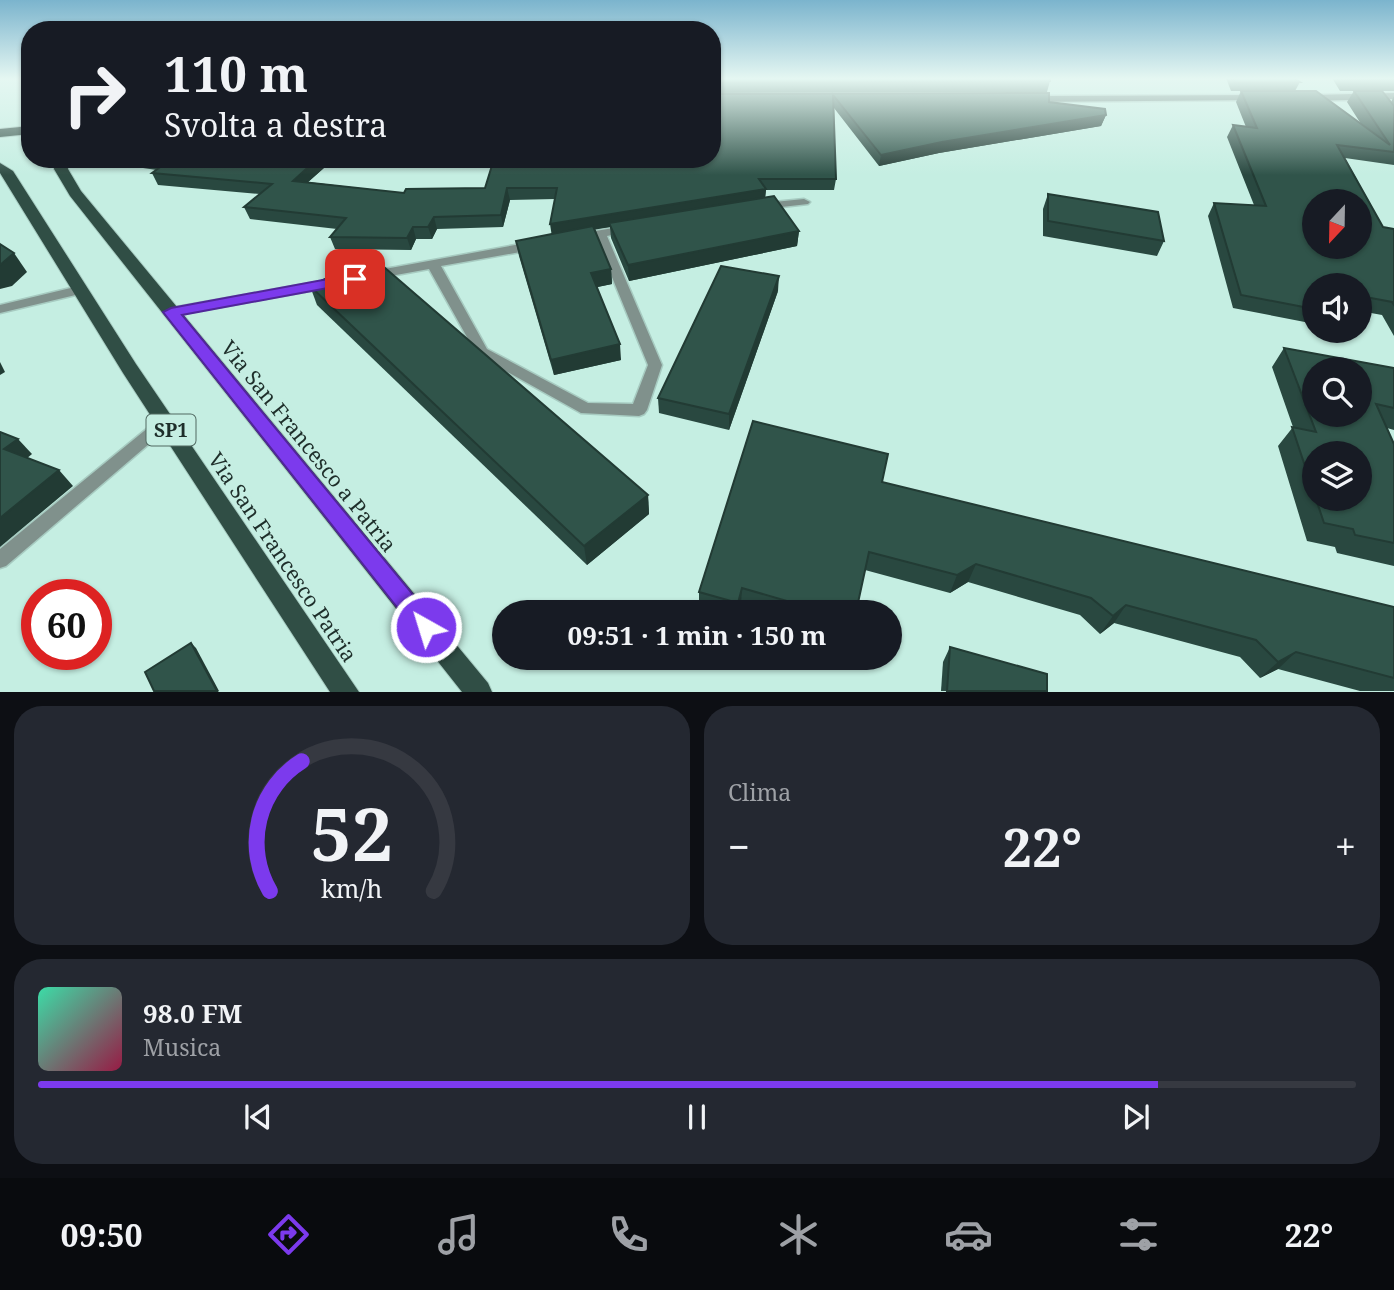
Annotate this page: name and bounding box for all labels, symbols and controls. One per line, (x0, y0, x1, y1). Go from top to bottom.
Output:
text: 110 m (164, 40, 308, 106)
icon: right (49, 49, 140, 140)
text: Svolta a destra (164, 103, 387, 146)
north arrow (1302, 189, 1372, 259)
map controls (1302, 189, 1372, 511)
pin (325, 249, 385, 309)
icon: arrive (336, 260, 374, 298)
button: sound (1302, 273, 1372, 343)
street label: Via San Francesco a Patria (215, 335, 403, 557)
button: search (1302, 357, 1372, 427)
road number: SP1 (146, 414, 196, 446)
button: layers (1302, 441, 1372, 511)
street label: Via San Francesco Patria (202, 447, 364, 667)
speed limit sign: 60 (21, 579, 112, 670)
position arrow (389, 590, 463, 664)
text: 09:51 · 1 min · 150 m (567, 617, 827, 653)
text: Clima (728, 776, 791, 808)
text: 52 (311, 784, 393, 883)
text: 22° (1003, 811, 1082, 882)
text: − (728, 820, 750, 872)
text: + (1335, 820, 1356, 872)
text: km/h (321, 871, 383, 905)
text: 98.0 FM (143, 995, 242, 1031)
text: Musica (143, 1031, 221, 1063)
icon: previous (239, 1098, 277, 1136)
icon: pause (678, 1098, 716, 1136)
icon: next (1117, 1098, 1155, 1136)
icon: directions (264, 1210, 313, 1259)
icon: music (434, 1210, 483, 1259)
icon: phone (604, 1210, 653, 1259)
icon: climate (774, 1210, 823, 1259)
icon: car (944, 1210, 993, 1259)
icon: filters (1114, 1210, 1163, 1259)
text: 09:50 (61, 1213, 143, 1256)
text: 22° (1284, 1213, 1333, 1256)

